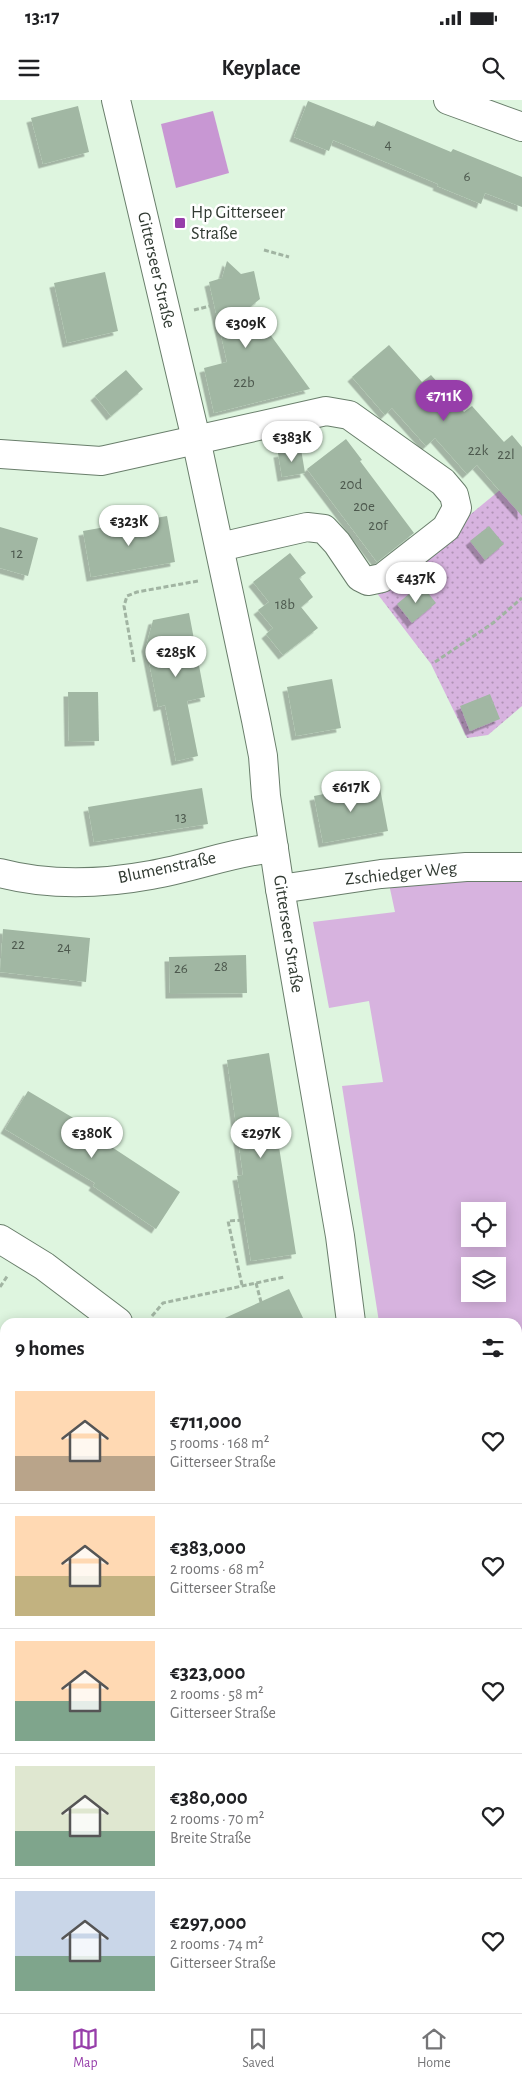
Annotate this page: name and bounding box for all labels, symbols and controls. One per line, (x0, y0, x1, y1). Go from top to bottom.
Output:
text: 13:17 (25, 8, 59, 27)
icon: menu (15, 54, 43, 82)
icon: search (479, 54, 507, 82)
text: Keyplace (221, 57, 301, 79)
house number: 4 (384, 137, 392, 152)
house number: 6 (463, 169, 471, 184)
place label: Hp Gitterseer Straße (191, 204, 285, 243)
street label: Gitterseer Straße (134, 210, 178, 330)
marker: Hp Gitterseer Straße (173, 216, 187, 230)
pin: €309K (211, 306, 281, 349)
text: €309K (226, 315, 266, 331)
house number: 22b (233, 375, 255, 390)
pin: €711K (409, 380, 479, 422)
text: €711K (426, 388, 462, 404)
pin: €383K (257, 420, 327, 463)
text: €383K (273, 429, 311, 445)
house number: 22k (468, 443, 488, 458)
house number: 22l (497, 447, 515, 462)
house number: 20d (340, 477, 362, 492)
house number: 20e (353, 499, 375, 514)
pin: €323K (94, 504, 164, 547)
text: €323K (110, 513, 148, 529)
house number: 20f (368, 518, 389, 533)
house number: 12 (11, 546, 23, 561)
pin: €437K (381, 562, 451, 604)
text: €437K (397, 570, 435, 586)
house number: 18b (275, 597, 295, 612)
pin: €285K (141, 636, 211, 678)
text: €285K (156, 644, 196, 660)
pin: €617K (316, 770, 386, 813)
text: €617K (332, 779, 370, 795)
house number: 13 (175, 810, 187, 825)
street label: Blumenstraße (116, 849, 218, 887)
street label: Zschiedger Weg (344, 859, 458, 889)
street label: Gitterseer Straße (270, 874, 306, 994)
house number: 22 (11, 937, 25, 952)
house number: 24 (57, 940, 71, 955)
house number: 28 (214, 959, 228, 974)
house number: 26 (174, 961, 188, 976)
pin: €380K (57, 1116, 127, 1159)
pin: €297K (226, 1116, 296, 1159)
text: €380K (72, 1125, 112, 1141)
text: €297K (242, 1125, 281, 1141)
map controls (461, 1202, 506, 1302)
button: locate (461, 1202, 506, 1247)
button: layers (461, 1257, 506, 1302)
icon: filters (479, 1334, 507, 1362)
text: 9 homes (15, 1338, 85, 1359)
icon: home (55, 1411, 115, 1471)
text: €711,000 (170, 1411, 242, 1432)
icon: heart (479, 1427, 507, 1455)
text: 5 rooms · 168 m² (170, 1435, 269, 1451)
text: Gitterseer Straße (170, 1454, 276, 1470)
icon: home (55, 1536, 115, 1596)
text: €383,000 (170, 1537, 246, 1558)
icon: heart (479, 1552, 507, 1580)
text: 2 rooms · 68 m² (170, 1561, 264, 1577)
text: Gitterseer Straße (170, 1580, 276, 1596)
icon: home (55, 1661, 115, 1721)
text: €323,000 (170, 1662, 245, 1683)
icon: heart (479, 1677, 507, 1705)
text: 2 rooms · 58 m² (170, 1686, 264, 1702)
text: Gitterseer Straße (170, 1705, 276, 1721)
icon: home (55, 1786, 115, 1846)
text: €380,000 (170, 1787, 248, 1808)
icon: heart (479, 1802, 507, 1830)
text: 2 rooms · 70 m² (170, 1811, 264, 1827)
text: Breite Straße (170, 1830, 251, 1846)
icon: home (55, 1911, 115, 1971)
text: €297,000 (170, 1912, 247, 1933)
icon: heart (479, 1927, 507, 1955)
text: 2 rooms · 74 m² (170, 1936, 264, 1952)
text: Gitterseer Straße (170, 1955, 276, 1971)
tab: Map (71, 2025, 99, 2072)
tab: Saved (242, 2025, 274, 2072)
tab: Home (417, 2025, 451, 2072)

